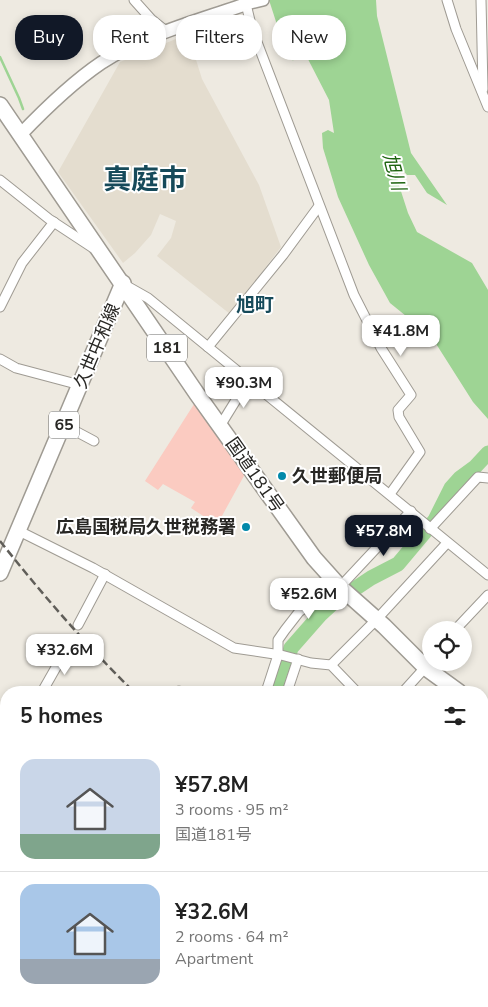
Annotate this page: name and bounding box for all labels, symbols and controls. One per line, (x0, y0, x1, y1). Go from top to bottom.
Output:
chip: Buy (15, 15, 83, 60)
chip: Rent (93, 15, 166, 60)
chip: Filters (176, 15, 262, 60)
chip: New (272, 15, 346, 60)
water label: 旭川 (377, 150, 412, 196)
district label: 真庭市 (103, 161, 187, 199)
district label: 旭町 (236, 292, 274, 318)
street label: 久世中和線 (68, 300, 126, 392)
pin: ¥41.8M (360, 314, 442, 357)
text: ¥41.8M (373, 320, 429, 342)
road number: 181 (147, 334, 187, 362)
pin: ¥90.3M (203, 366, 285, 409)
text: ¥90.3M (216, 372, 272, 394)
road number: 65 (49, 412, 79, 438)
street label: 国道181号 (220, 433, 290, 517)
place label: 久世郵便局 (292, 464, 382, 488)
marker: 久世郵便局 (276, 470, 288, 482)
pin: ¥57.8M (343, 514, 425, 557)
place label: 広島国税局久世税務署 (56, 515, 236, 539)
text: ¥57.8M (356, 520, 412, 542)
marker: 広島国税局久世税務署 (240, 521, 252, 533)
pin: ¥52.6M (268, 578, 350, 620)
text: ¥52.6M (281, 583, 337, 605)
map controls (422, 621, 472, 671)
button: locate (422, 621, 472, 671)
pin: ¥32.6M (24, 634, 106, 676)
text: ¥32.6M (37, 639, 93, 661)
text: 5 homes (20, 702, 103, 730)
icon: filters (441, 702, 469, 730)
text: ¥57.8M (175, 771, 249, 799)
icon: home (60, 779, 120, 839)
text: 3 rooms · 95 m² (175, 799, 288, 821)
text: 国道181号 (175, 824, 252, 846)
text: ¥32.6M (175, 898, 249, 926)
icon: home (60, 904, 120, 964)
text: 2 rooms · 64 m² (175, 926, 288, 948)
text: Apartment (175, 948, 253, 970)

